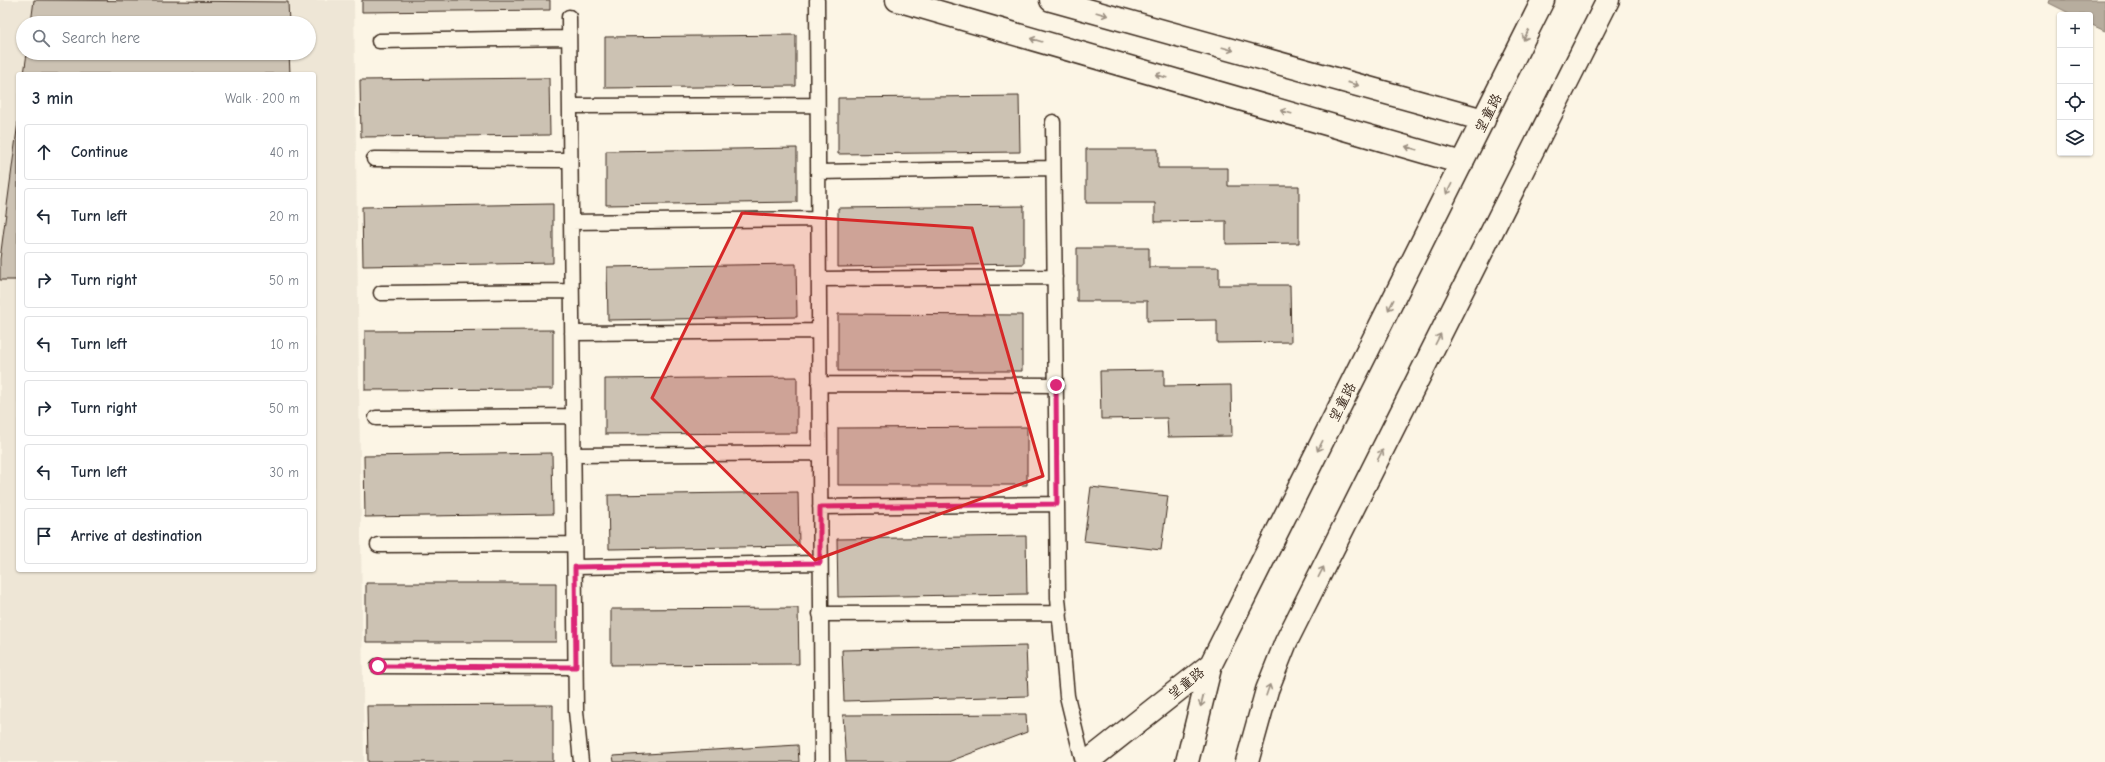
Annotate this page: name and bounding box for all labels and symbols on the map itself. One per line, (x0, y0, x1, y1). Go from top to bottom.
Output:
one-way arrow (1096, 11, 1109, 18)
one-way arrow (1522, 29, 1529, 41)
one-way arrow (1030, 36, 1043, 43)
one-way arrow (1221, 46, 1234, 53)
one-way arrow (1155, 72, 1168, 79)
one-way arrow (1346, 81, 1359, 88)
street label: 望童路 (1471, 91, 1506, 136)
one-way arrow (1280, 108, 1293, 115)
one-way arrow (1405, 144, 1418, 151)
one-way arrow (1445, 182, 1452, 194)
one-way arrow (1387, 299, 1394, 311)
one-way arrow (1435, 333, 1442, 345)
route end (1047, 376, 1065, 394)
street label: 望童路 (1325, 380, 1360, 425)
one-way arrow (1316, 440, 1323, 452)
one-way arrow (1376, 450, 1384, 462)
one-way arrow (1318, 566, 1325, 578)
route start (369, 657, 387, 675)
street label: 望童路 (1165, 664, 1208, 703)
one-way arrow (1265, 684, 1272, 697)
one-way arrow (1197, 695, 1205, 708)

